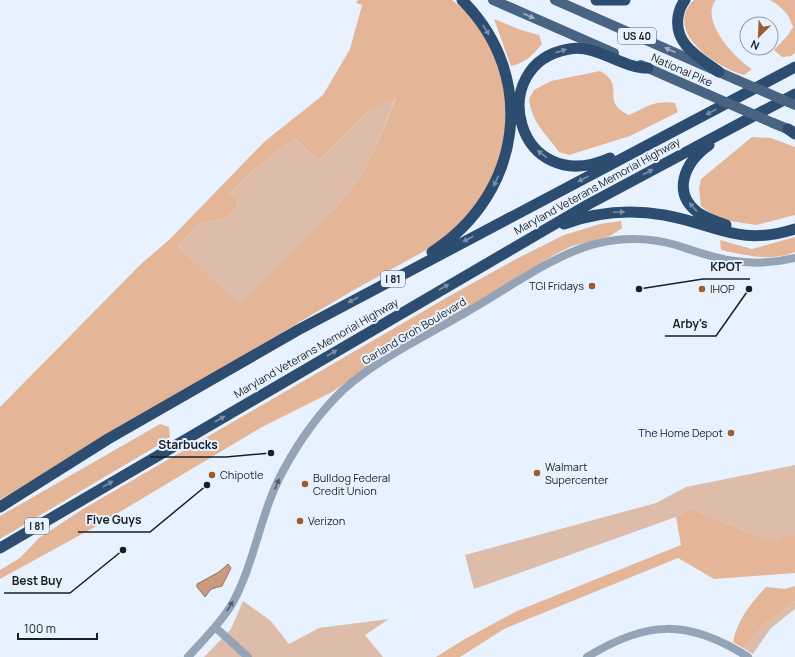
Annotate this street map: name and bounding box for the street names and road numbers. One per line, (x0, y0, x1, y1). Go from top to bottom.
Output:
road number: US 40 (618, 28, 656, 44)
street label: National Pike (649, 49, 716, 90)
street label: Maryland Veterans Memorial Highway (511, 133, 683, 238)
road number: I 81 (381, 271, 405, 287)
street label: Maryland Veterans Memorial Highway (231, 294, 401, 401)
street label: Garland Groh Boulevard (359, 294, 469, 368)
road number: I 81 (25, 518, 49, 534)

